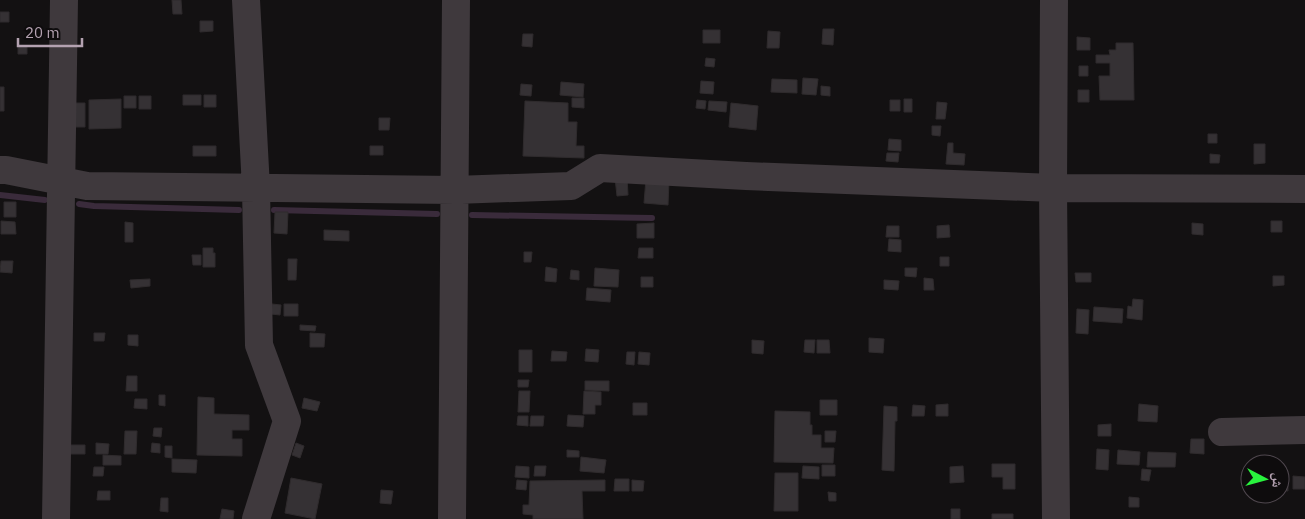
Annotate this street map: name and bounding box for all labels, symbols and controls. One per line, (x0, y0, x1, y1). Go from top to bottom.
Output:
scale bar (18, 15, 81, 47)
text: 20 m (25, 23, 60, 42)
north arrow (1240, 454, 1290, 504)
text: ش (1268, 472, 1288, 489)

